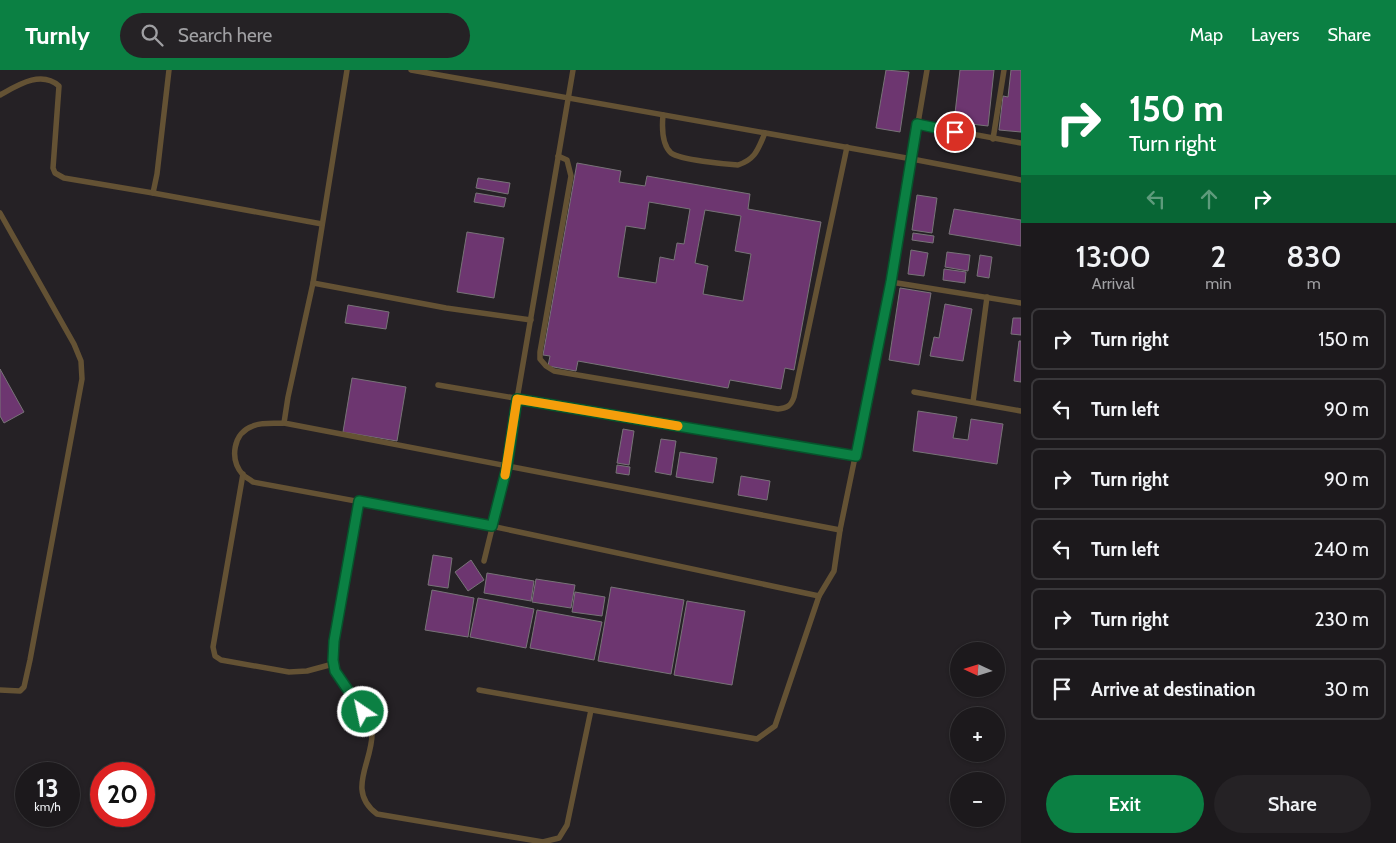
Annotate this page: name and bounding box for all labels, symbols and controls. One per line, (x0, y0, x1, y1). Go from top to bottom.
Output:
search box (120, 13, 470, 58)
text: Turnly (25, 21, 90, 50)
icon: search (138, 21, 166, 49)
text: Search here (178, 24, 272, 47)
text: Map (1190, 24, 1223, 46)
text: Layers (1251, 24, 1300, 46)
text: Share (1328, 24, 1371, 46)
text: 150 m (1129, 87, 1224, 130)
icon: right (1046, 90, 1111, 155)
pin (934, 111, 976, 153)
icon: arrive (941, 118, 969, 146)
text: Turn right (1129, 130, 1216, 157)
icon: left (1142, 185, 1170, 213)
icon: ahead (1195, 185, 1223, 213)
icon: right (1248, 185, 1276, 213)
text: 13:00 (1075, 238, 1151, 275)
text: 2 (1211, 238, 1226, 275)
text: 830 (1286, 238, 1342, 275)
text: Arrival (1092, 274, 1134, 293)
text: min (1205, 274, 1232, 293)
text: m (1307, 274, 1321, 293)
icon: right (1048, 325, 1076, 353)
text: Turn right (1091, 328, 1169, 351)
text: 150 m (1318, 328, 1369, 351)
icon: left (1048, 395, 1076, 423)
text: Turn left (1091, 398, 1159, 421)
text: 90 m (1324, 398, 1369, 421)
icon: right (1048, 465, 1076, 493)
text: Turn right (1091, 468, 1169, 491)
text: 90 m (1324, 468, 1369, 491)
icon: left (1048, 535, 1076, 563)
text: Turn left (1091, 538, 1159, 561)
text: 240 m (1314, 538, 1369, 561)
icon: right (1048, 605, 1076, 633)
text: Turn right (1091, 608, 1169, 631)
text: 230 m (1315, 608, 1369, 631)
north arrow (950, 642, 1005, 698)
map controls (950, 642, 1005, 827)
icon: arrive (1048, 675, 1076, 703)
text: Arrive at destination (1091, 678, 1255, 701)
text: 30 m (1325, 678, 1369, 701)
position arrow (336, 685, 388, 737)
button: + (950, 707, 1005, 762)
speed limit sign: 20 (90, 762, 155, 827)
button: − (950, 772, 1005, 827)
text: 13 (36, 773, 59, 803)
button: Exit (1046, 775, 1204, 833)
button: Share (1214, 775, 1371, 833)
text: km/h (34, 799, 61, 814)

